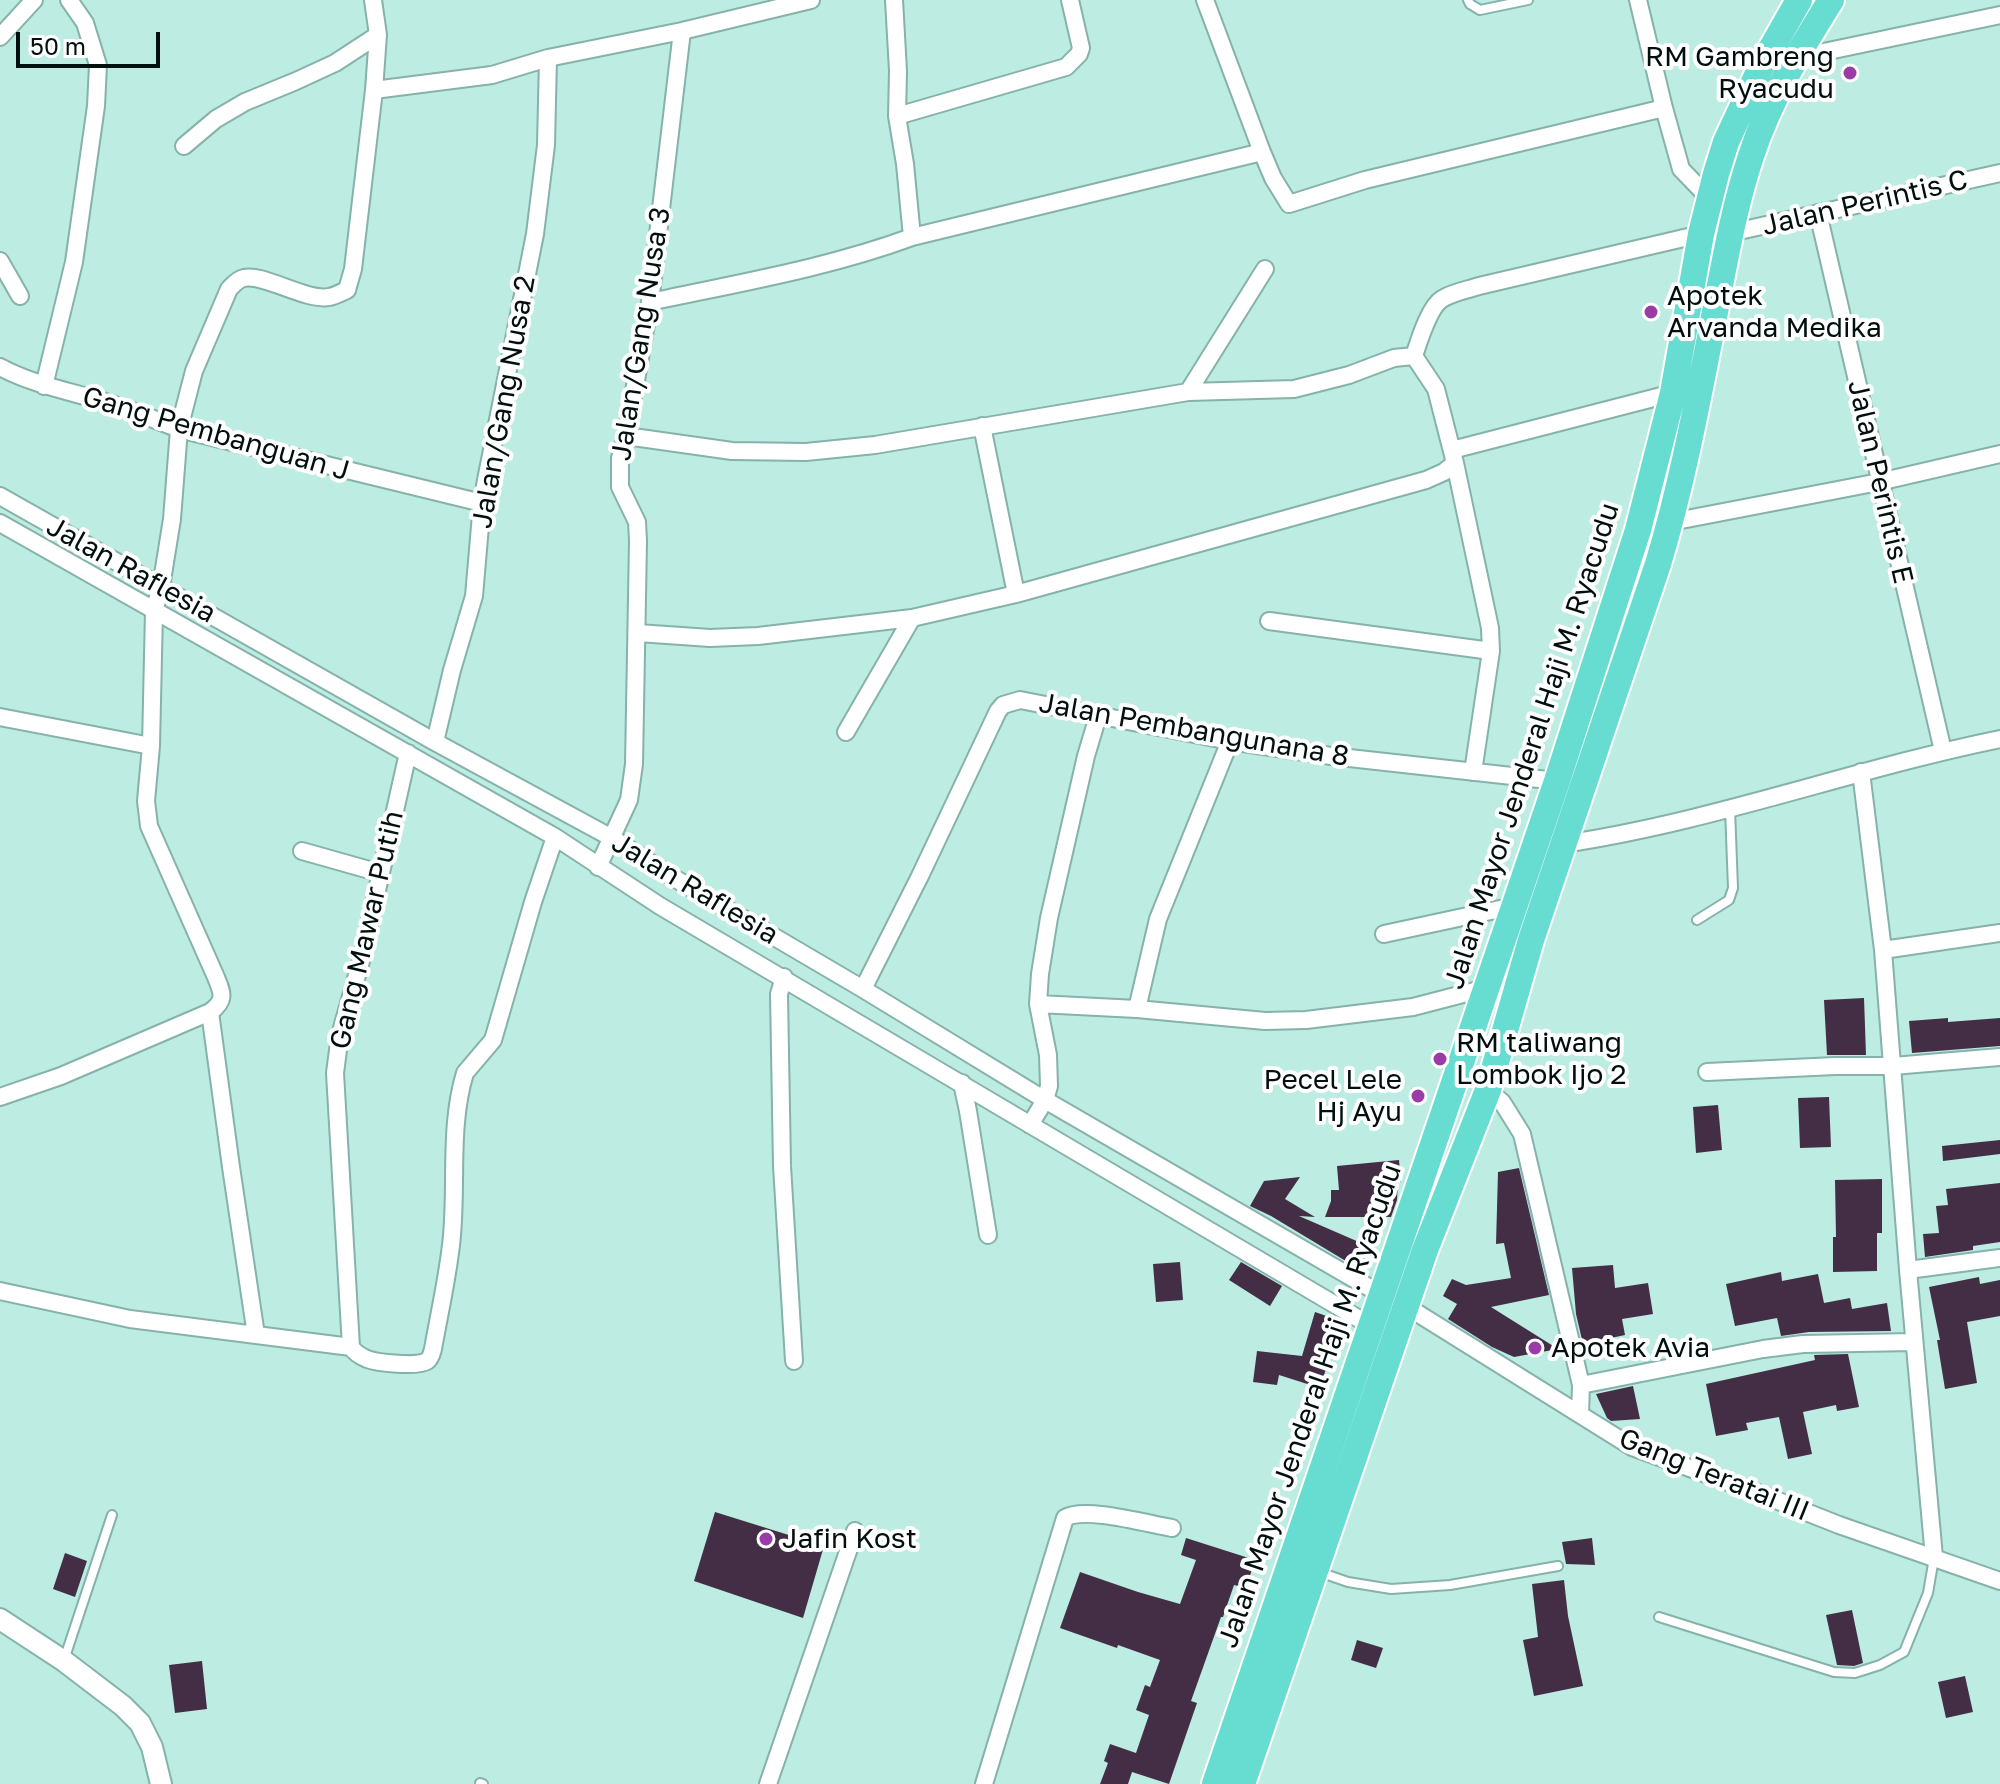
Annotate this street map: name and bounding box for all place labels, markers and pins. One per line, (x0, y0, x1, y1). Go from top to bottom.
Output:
place label: RM Gambreng Ryacudu (1645, 40, 1834, 106)
marker: RM Gambreng Ryacudu (1841, 64, 1859, 82)
place label: Apotek Arvanda Medika (1667, 279, 1882, 345)
marker: Apotek Arvanda Medika (1642, 303, 1660, 321)
place label: RM taliwang Lombok Ijo 2 (1456, 1026, 1626, 1092)
marker: RM taliwang Lombok Ijo 2 (1431, 1050, 1449, 1068)
place label: Pecel Lele Hj Ayu (1263, 1063, 1402, 1129)
marker: Pecel Lele Hj Ayu (1409, 1087, 1427, 1105)
place label: Apotek Avia (1551, 1331, 1710, 1365)
marker: Apotek Avia (1526, 1339, 1544, 1357)
place label: Jafin Kost (782, 1522, 917, 1556)
marker: Jafin Kost (757, 1530, 775, 1548)

